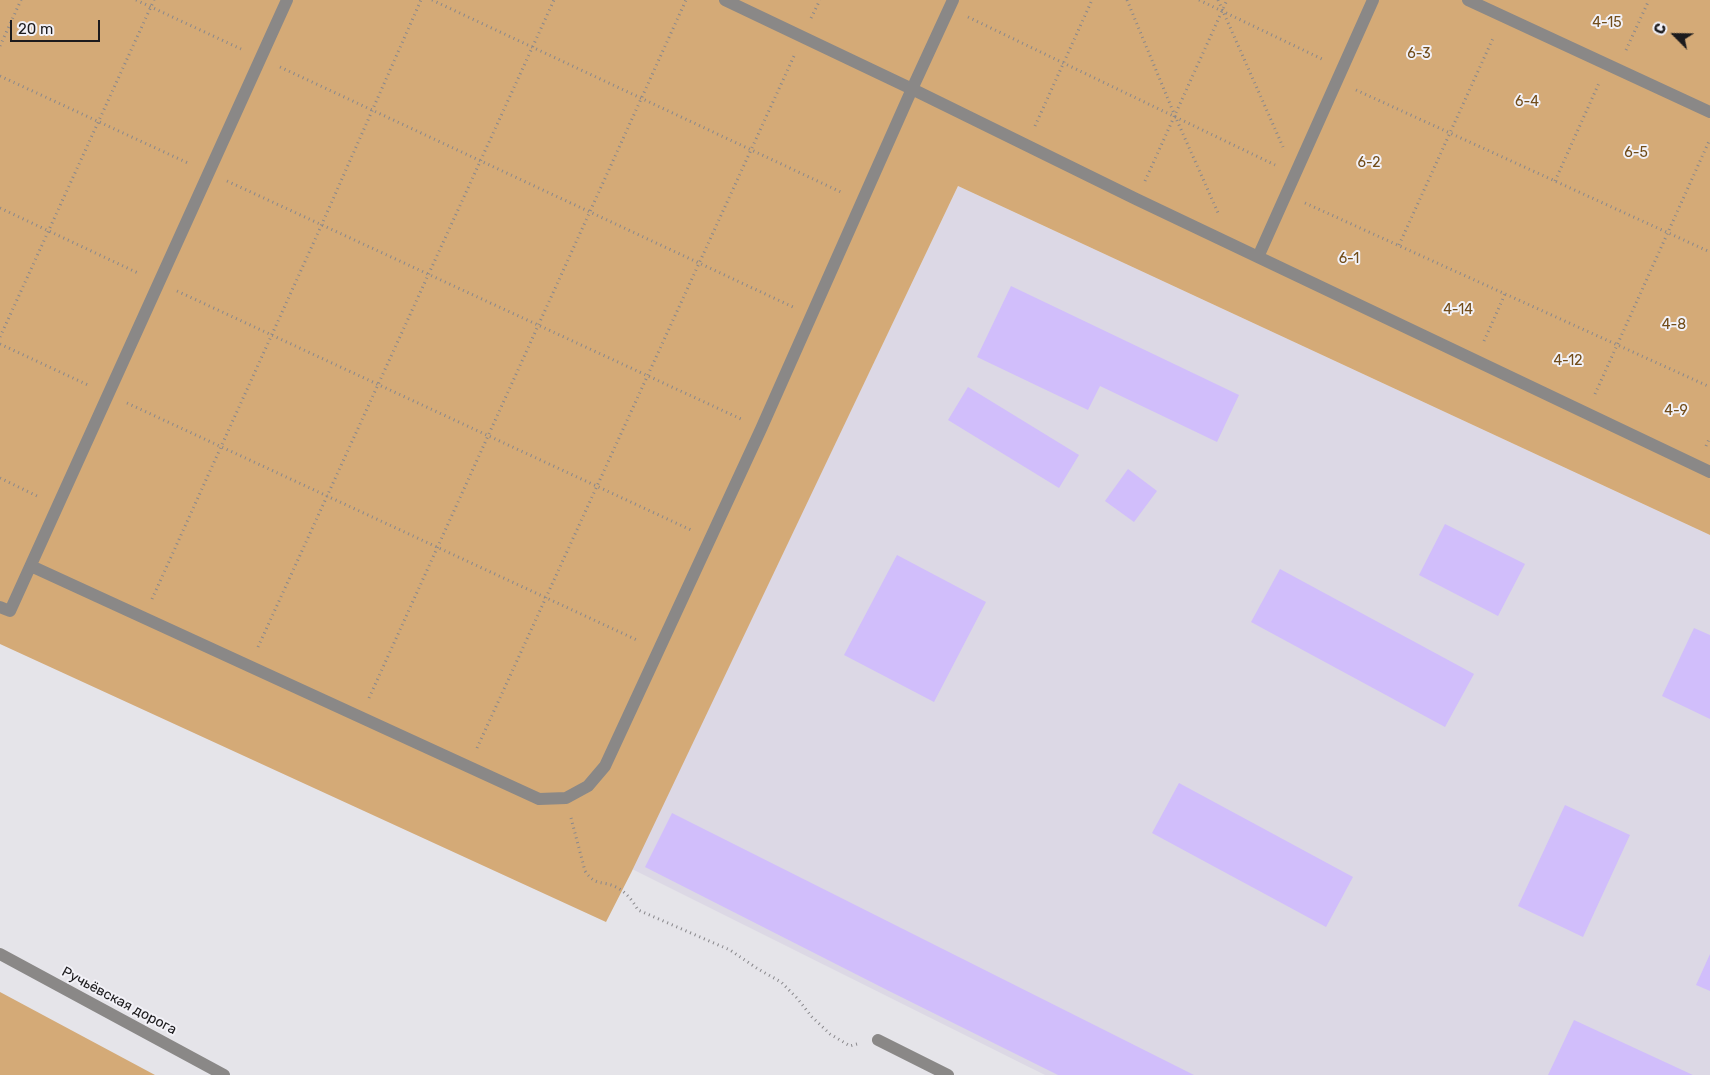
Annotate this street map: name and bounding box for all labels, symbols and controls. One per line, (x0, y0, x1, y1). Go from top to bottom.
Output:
scale bar (12, 10, 102, 42)
north arrow (1650, 10, 1700, 60)
park label: 4-15 (1592, 15, 1622, 31)
text: 20 m (18, 20, 53, 38)
text: С (1651, 21, 1670, 37)
park label: 6-3 (1407, 46, 1431, 62)
park label: 6-4 (1515, 94, 1539, 110)
park label: 6-5 (1624, 145, 1648, 161)
park label: 6-2 (1358, 155, 1380, 171)
park label: 6-1 (1339, 251, 1359, 267)
park label: 4-14 (1443, 302, 1473, 318)
park label: 4-8 (1662, 317, 1686, 333)
park label: 4-12 (1553, 353, 1583, 369)
park label: 4-9 (1664, 403, 1688, 419)
street label: Ручьёвская дорога (59, 964, 179, 1038)

